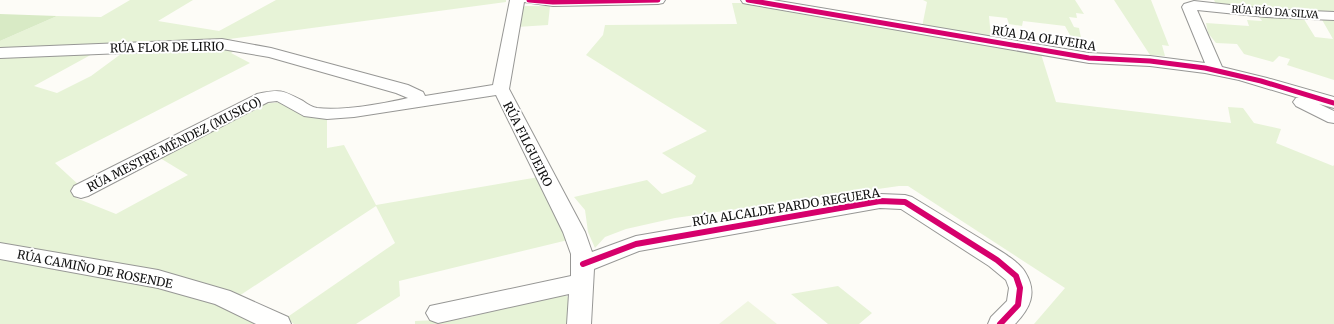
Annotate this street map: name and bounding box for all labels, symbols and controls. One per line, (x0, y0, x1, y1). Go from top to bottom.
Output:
street label: RÚA RÍO DA SILVA (1231, 1, 1320, 22)
street label: RÚA DA OLIVEIRA (991, 22, 1098, 54)
street label: RÚA FLOR DE LIRIO (110, 38, 225, 55)
street label: RÚA MESTRE MÉNDEZ (MUSICO) (84, 93, 264, 195)
street label: RÚA FILGUEIRO (500, 99, 556, 189)
street label: RÚA ALCALDE PARDO REGUERA (691, 185, 881, 229)
street label: RÚA CAMIÑO DE ROSENDE (16, 247, 174, 292)

